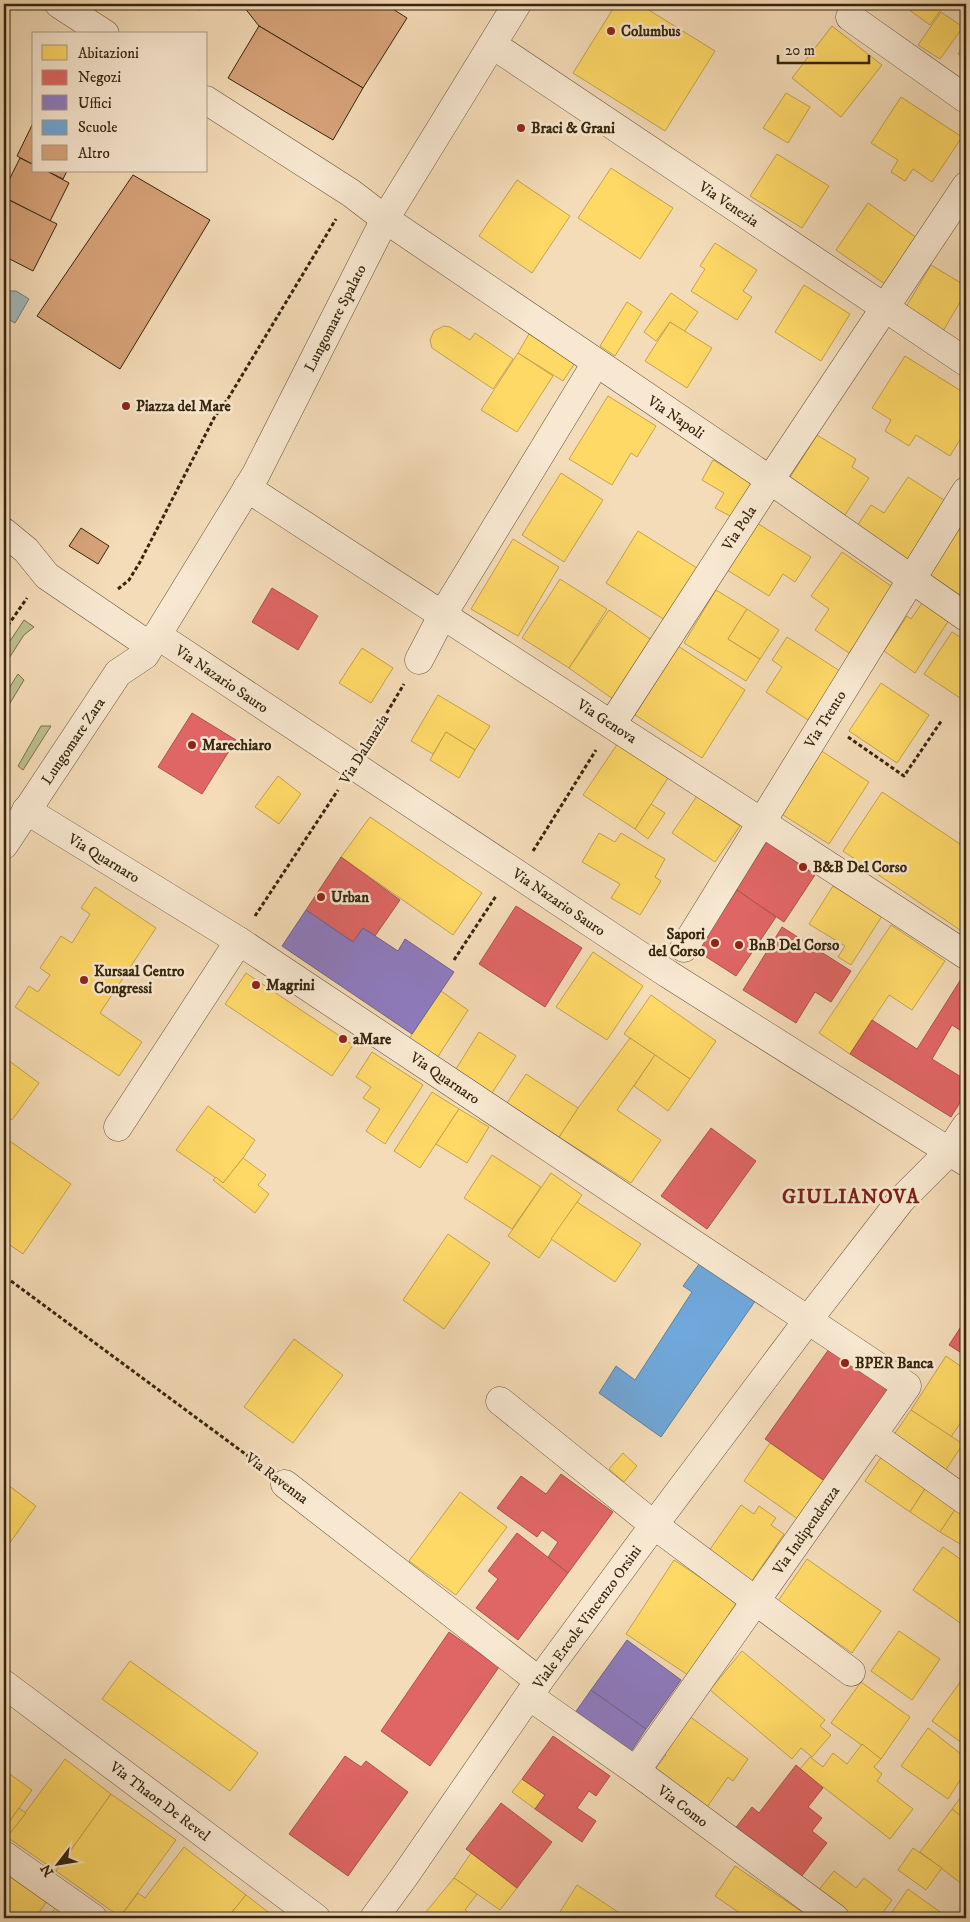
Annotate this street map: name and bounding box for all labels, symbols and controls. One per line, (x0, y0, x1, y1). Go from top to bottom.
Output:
place label: Columbus (621, 22, 680, 41)
marker: Columbus (605, 25, 617, 37)
legend (32, 32, 208, 172)
scale bar (778, 32, 869, 64)
text: 20 m (785, 41, 815, 60)
text: Abitazioni (78, 44, 139, 63)
text: Negozi (78, 68, 121, 87)
text: Uffici (78, 94, 112, 113)
text: Scuole (78, 118, 117, 137)
place label: Braci & Grani (531, 119, 615, 138)
marker: Braci & Grani (515, 122, 527, 134)
text: Altro (78, 144, 110, 163)
street label: Via Venezia (694, 177, 763, 232)
street label: Lungomare Spalato (300, 261, 371, 375)
street label: Via Napoli (643, 391, 708, 443)
place label: Piazza del Mare (136, 397, 232, 416)
marker: Piazza del Mare (120, 400, 132, 412)
street label: Via Pola (717, 502, 761, 555)
street label: Via Nazario Sauro (171, 641, 272, 718)
street label: Via Trento (800, 687, 851, 752)
street label: Lungomare Zara (37, 694, 110, 789)
street label: Via Genova (572, 694, 641, 748)
street label: Via Dalmazia (335, 710, 394, 789)
place label: Marechiaro (202, 736, 272, 755)
marker: Marechiaro (186, 739, 198, 751)
street label: Via Quarnaro (64, 829, 143, 887)
place label: B&B Del Corso (813, 858, 908, 877)
marker: B&B Del Corso (797, 861, 809, 873)
street label: Via Nazario Sauro (508, 864, 609, 941)
place label: Urban (331, 888, 369, 907)
marker: Urban (315, 891, 327, 903)
place label: Sapori del Corso (648, 925, 706, 961)
place label: BnB Del Corso (749, 936, 840, 955)
marker: Sapori del Corso (709, 937, 721, 949)
marker: BnB Del Corso (733, 939, 745, 951)
place label: Kursaal Centro Congressi (94, 962, 185, 998)
marker: Kursaal Centro Congressi (78, 974, 90, 986)
place label: Magrini (266, 976, 315, 995)
marker: Magrini (250, 979, 262, 991)
place label: aMare (353, 1030, 392, 1049)
marker: aMare (337, 1033, 349, 1045)
street label: Via Quarnaro (405, 1048, 483, 1109)
district label: GIULIANOVA (782, 1185, 920, 1210)
place label: BPER Banca (855, 1354, 934, 1373)
marker: BPER Banca (839, 1357, 851, 1369)
street label: Via Ravenna (241, 1448, 312, 1509)
street label: Via Indipendenza (768, 1482, 844, 1579)
street label: Viale Ercole Vincenzo Orsini (528, 1542, 646, 1693)
street label: Via Thaon De Revel (105, 1757, 214, 1846)
street label: Via Como (653, 1781, 712, 1832)
north arrow (32, 1840, 82, 1890)
text: N (37, 1860, 58, 1880)

